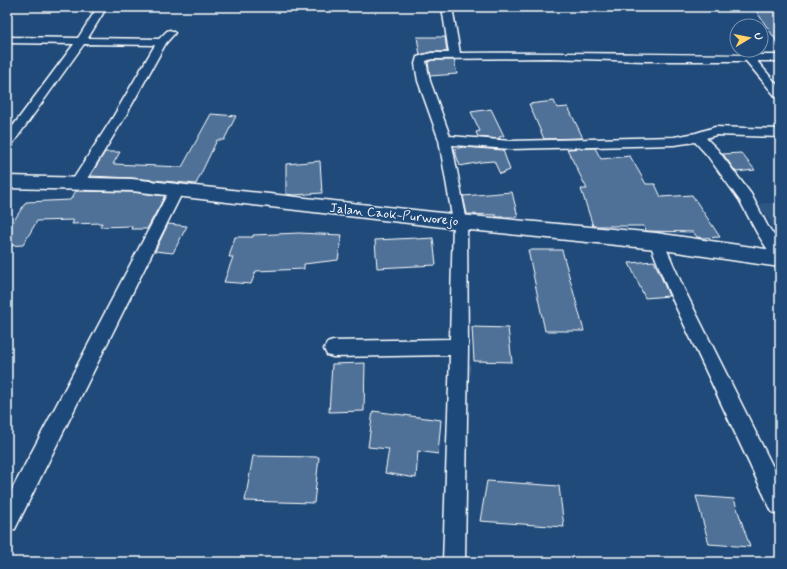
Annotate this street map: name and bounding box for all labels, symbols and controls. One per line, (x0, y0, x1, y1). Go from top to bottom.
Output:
north arrow (729, 18, 769, 58)
text: U (750, 32, 765, 41)
street label: Jalan Caok-Purworejo (329, 200, 460, 230)

